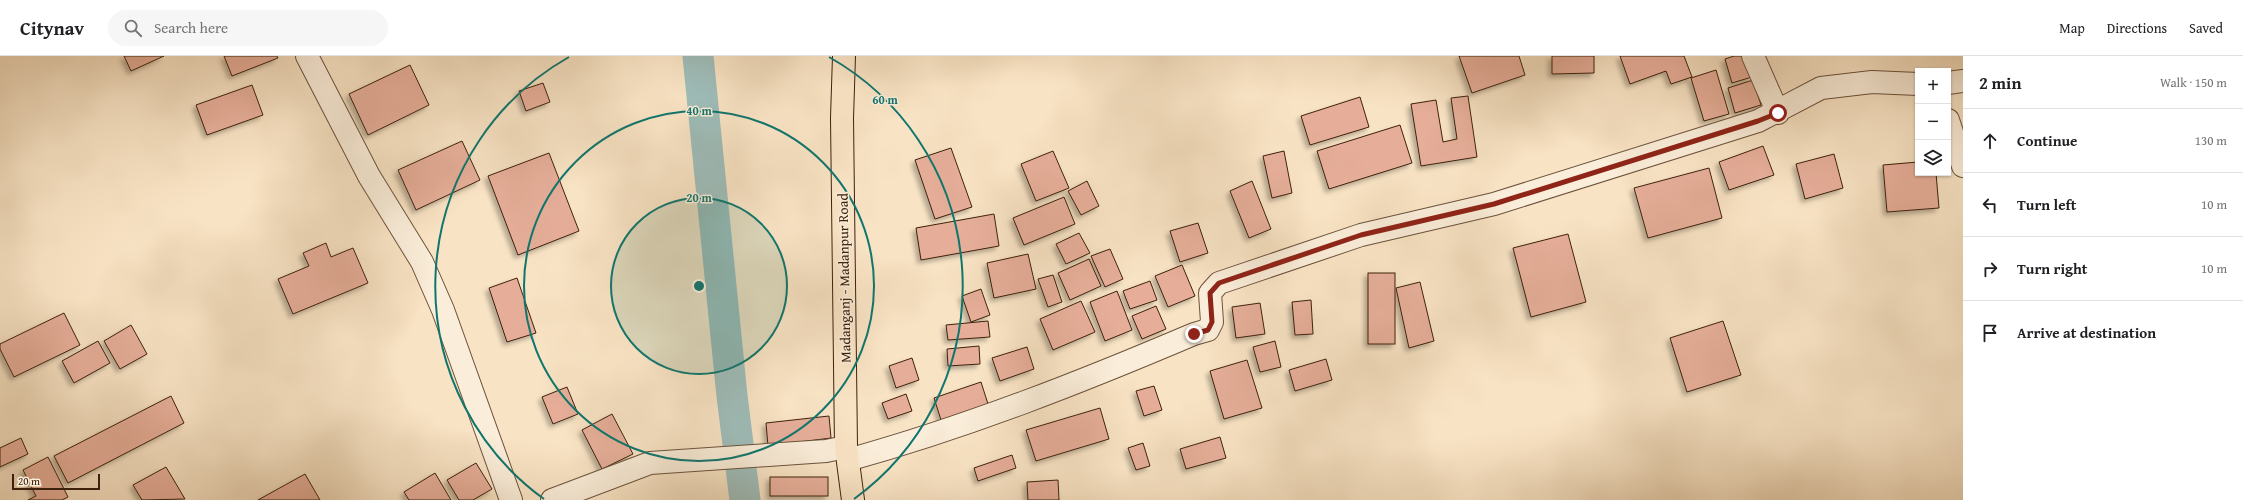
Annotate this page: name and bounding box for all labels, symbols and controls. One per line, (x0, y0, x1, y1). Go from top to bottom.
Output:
search box (108, 10, 388, 46)
text: Citynav (20, 14, 84, 42)
icon: search (122, 17, 144, 39)
text: Search here (154, 17, 228, 38)
text: Map (2059, 18, 2085, 38)
text: Directions (2107, 18, 2167, 38)
text: Saved (2189, 18, 2223, 38)
map controls (1915, 68, 1951, 176)
button: + (1915, 68, 1951, 104)
text: 2 min (1979, 70, 2021, 95)
text: Walk · 150 m (2160, 73, 2227, 92)
text: 60 m (872, 91, 898, 108)
text: 40 m (686, 102, 712, 119)
route start (1769, 104, 1787, 122)
button: − (1915, 104, 1951, 140)
icon: ahead (1979, 130, 2001, 152)
text: Continue (2017, 130, 2078, 151)
text: 130 m (2195, 131, 2227, 150)
button: layers (1915, 140, 1951, 176)
text: 20 m (686, 189, 712, 206)
street label: Madanganj - Madanpur Road (833, 193, 855, 363)
icon: left (1979, 194, 2001, 216)
text: Turn left (2017, 194, 2076, 215)
text: 10 m (2201, 195, 2227, 214)
icon: right (1979, 258, 2001, 280)
text: Turn right (2017, 258, 2088, 279)
text: 10 m (2201, 259, 2227, 278)
centre of rings (692, 279, 706, 293)
icon: arrive (1979, 322, 2001, 344)
text: Arrive at destination (2017, 322, 2156, 343)
route end (1185, 325, 1203, 343)
scale bar (12, 472, 100, 491)
text: 20 m (18, 473, 40, 489)

